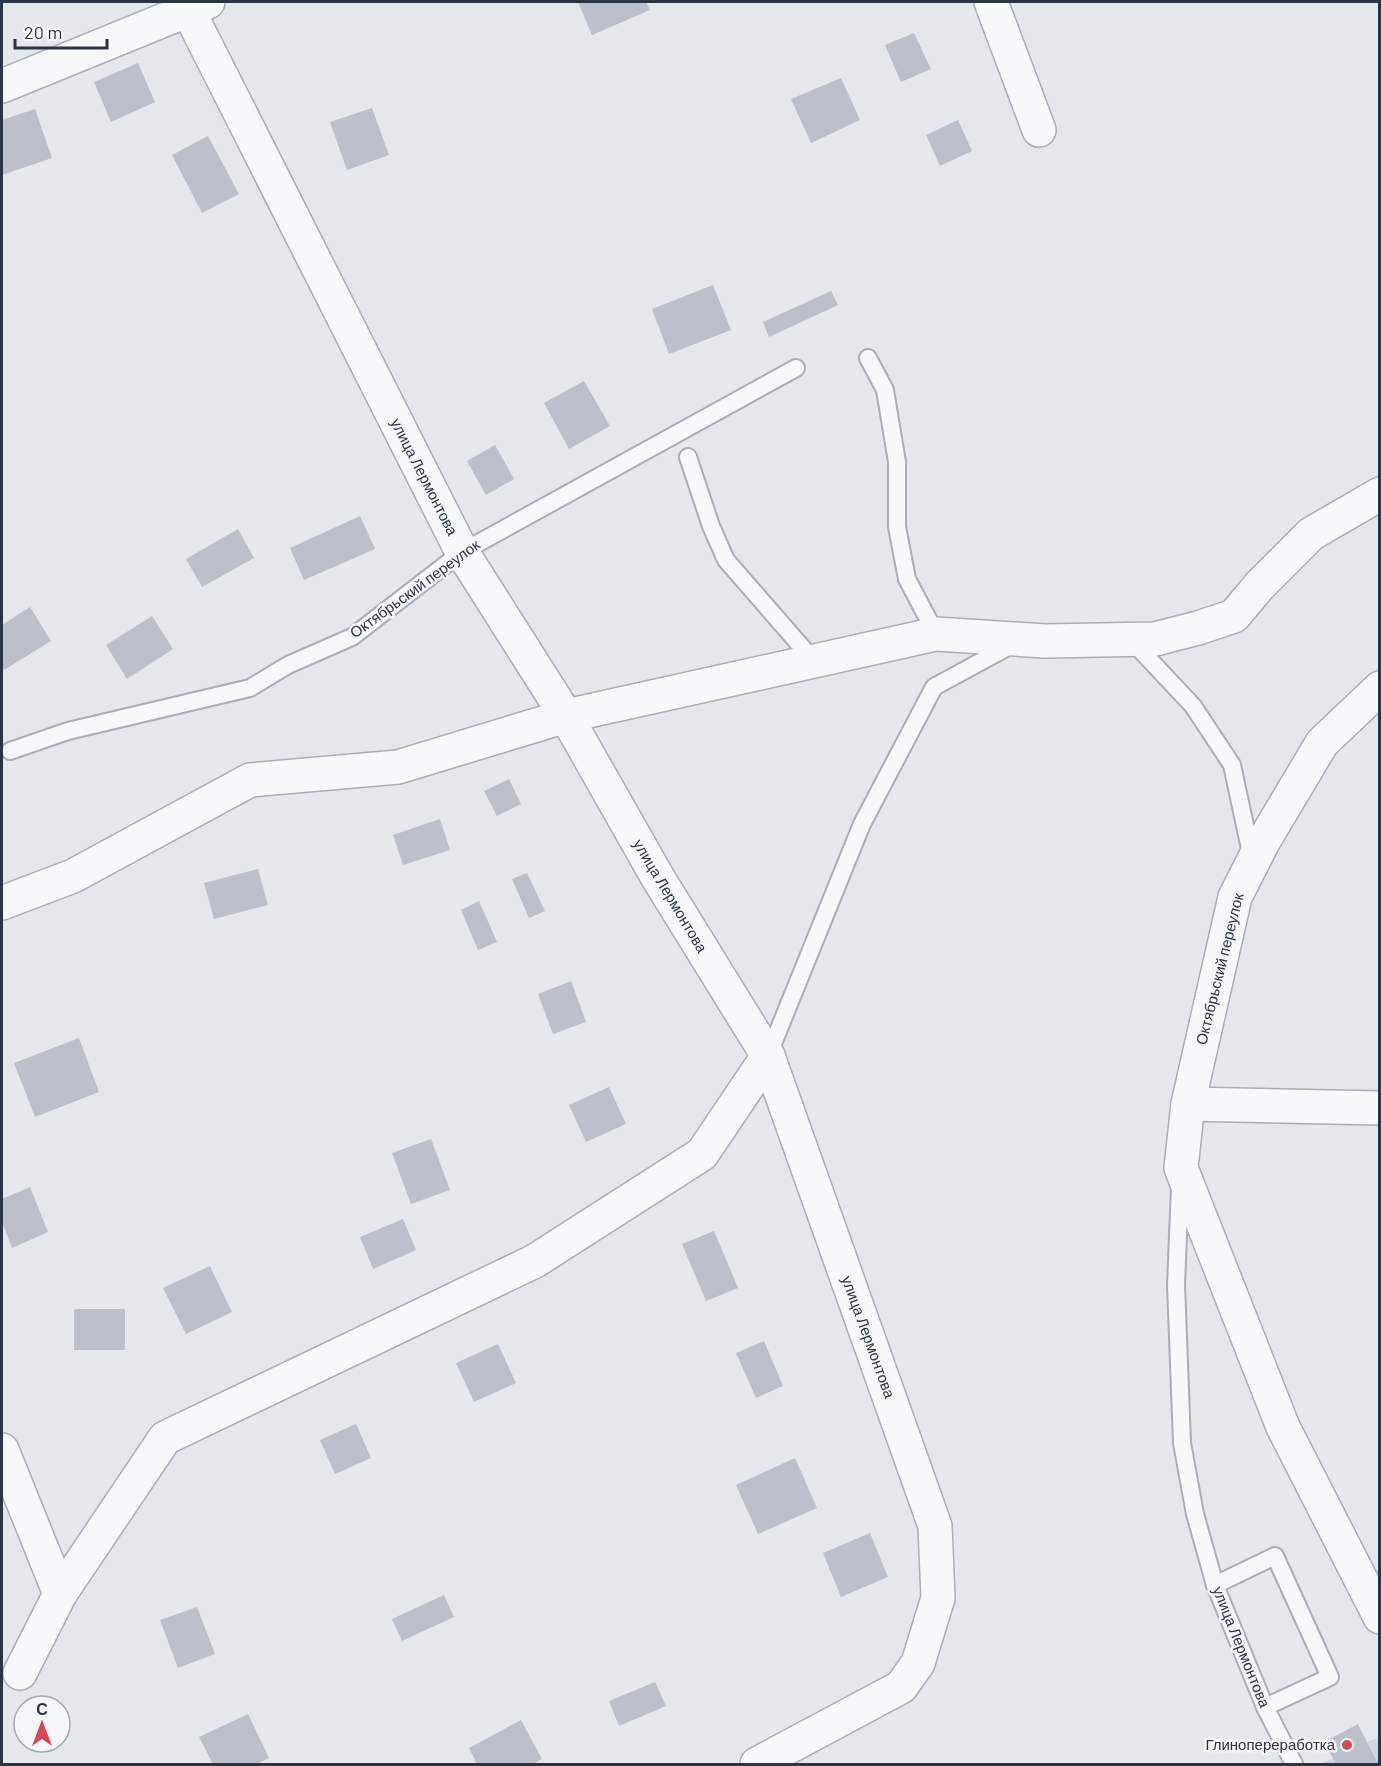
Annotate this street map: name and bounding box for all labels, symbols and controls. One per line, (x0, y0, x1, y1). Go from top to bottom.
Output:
scale bar (15, 12, 106, 50)
text: 20 m (24, 21, 62, 43)
street label: улица Лермонтова (388, 415, 462, 539)
street label: Октябрьский переулок (346, 535, 483, 641)
street label: улица Лермонтова (630, 836, 712, 956)
street label: Октябрьский переулок (1191, 891, 1247, 1047)
street label: улица Лермонтова (838, 1273, 900, 1401)
street label: улица Лермонтова (1209, 1584, 1275, 1710)
north arrow (12, 1694, 72, 1754)
text: С (36, 1699, 48, 1718)
place label: Глинопереработка (1205, 1735, 1336, 1753)
marker: Глинопереработка (1340, 1738, 1354, 1752)

